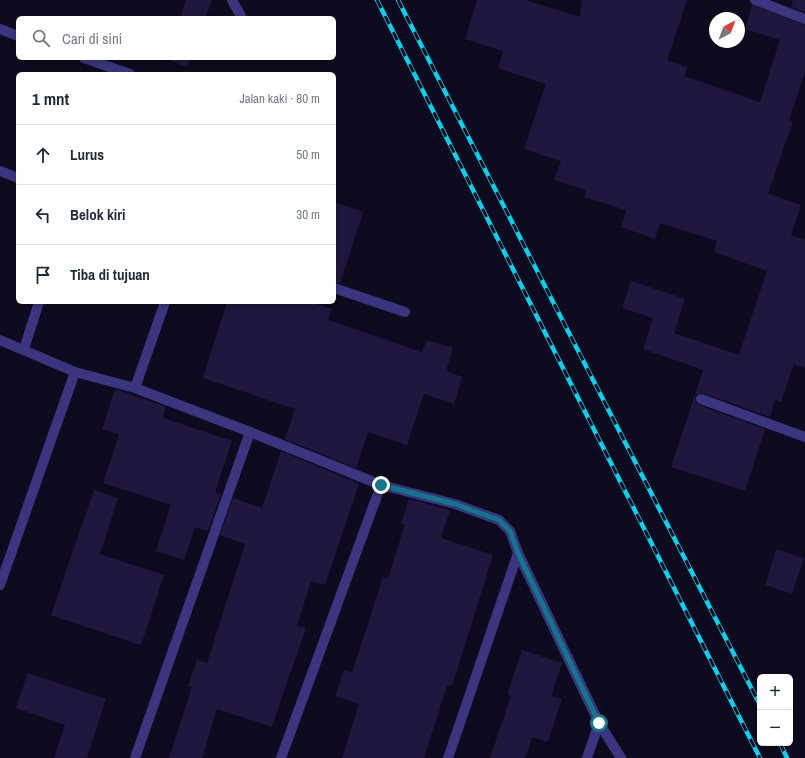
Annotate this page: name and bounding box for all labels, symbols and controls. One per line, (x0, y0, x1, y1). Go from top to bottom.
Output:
north arrow (709, 12, 745, 48)
search box (16, 16, 336, 60)
icon: search (30, 27, 52, 49)
text: Cari di sini (62, 28, 122, 49)
text: 1 mnt (32, 87, 69, 110)
text: Jalan kaki · 80 m (239, 90, 320, 107)
icon: ahead (32, 144, 54, 166)
text: Lurus (70, 144, 104, 165)
text: 50 m (296, 146, 320, 163)
icon: left (32, 204, 54, 226)
text: Belok kiri (70, 204, 125, 225)
text: 30 m (296, 206, 320, 223)
icon: arrive (32, 264, 54, 286)
text: Tiba di tujuan (70, 264, 150, 285)
route end (372, 476, 390, 494)
map controls (757, 674, 793, 746)
button: + (757, 674, 793, 710)
button: − (757, 710, 793, 746)
route start (590, 714, 608, 732)

